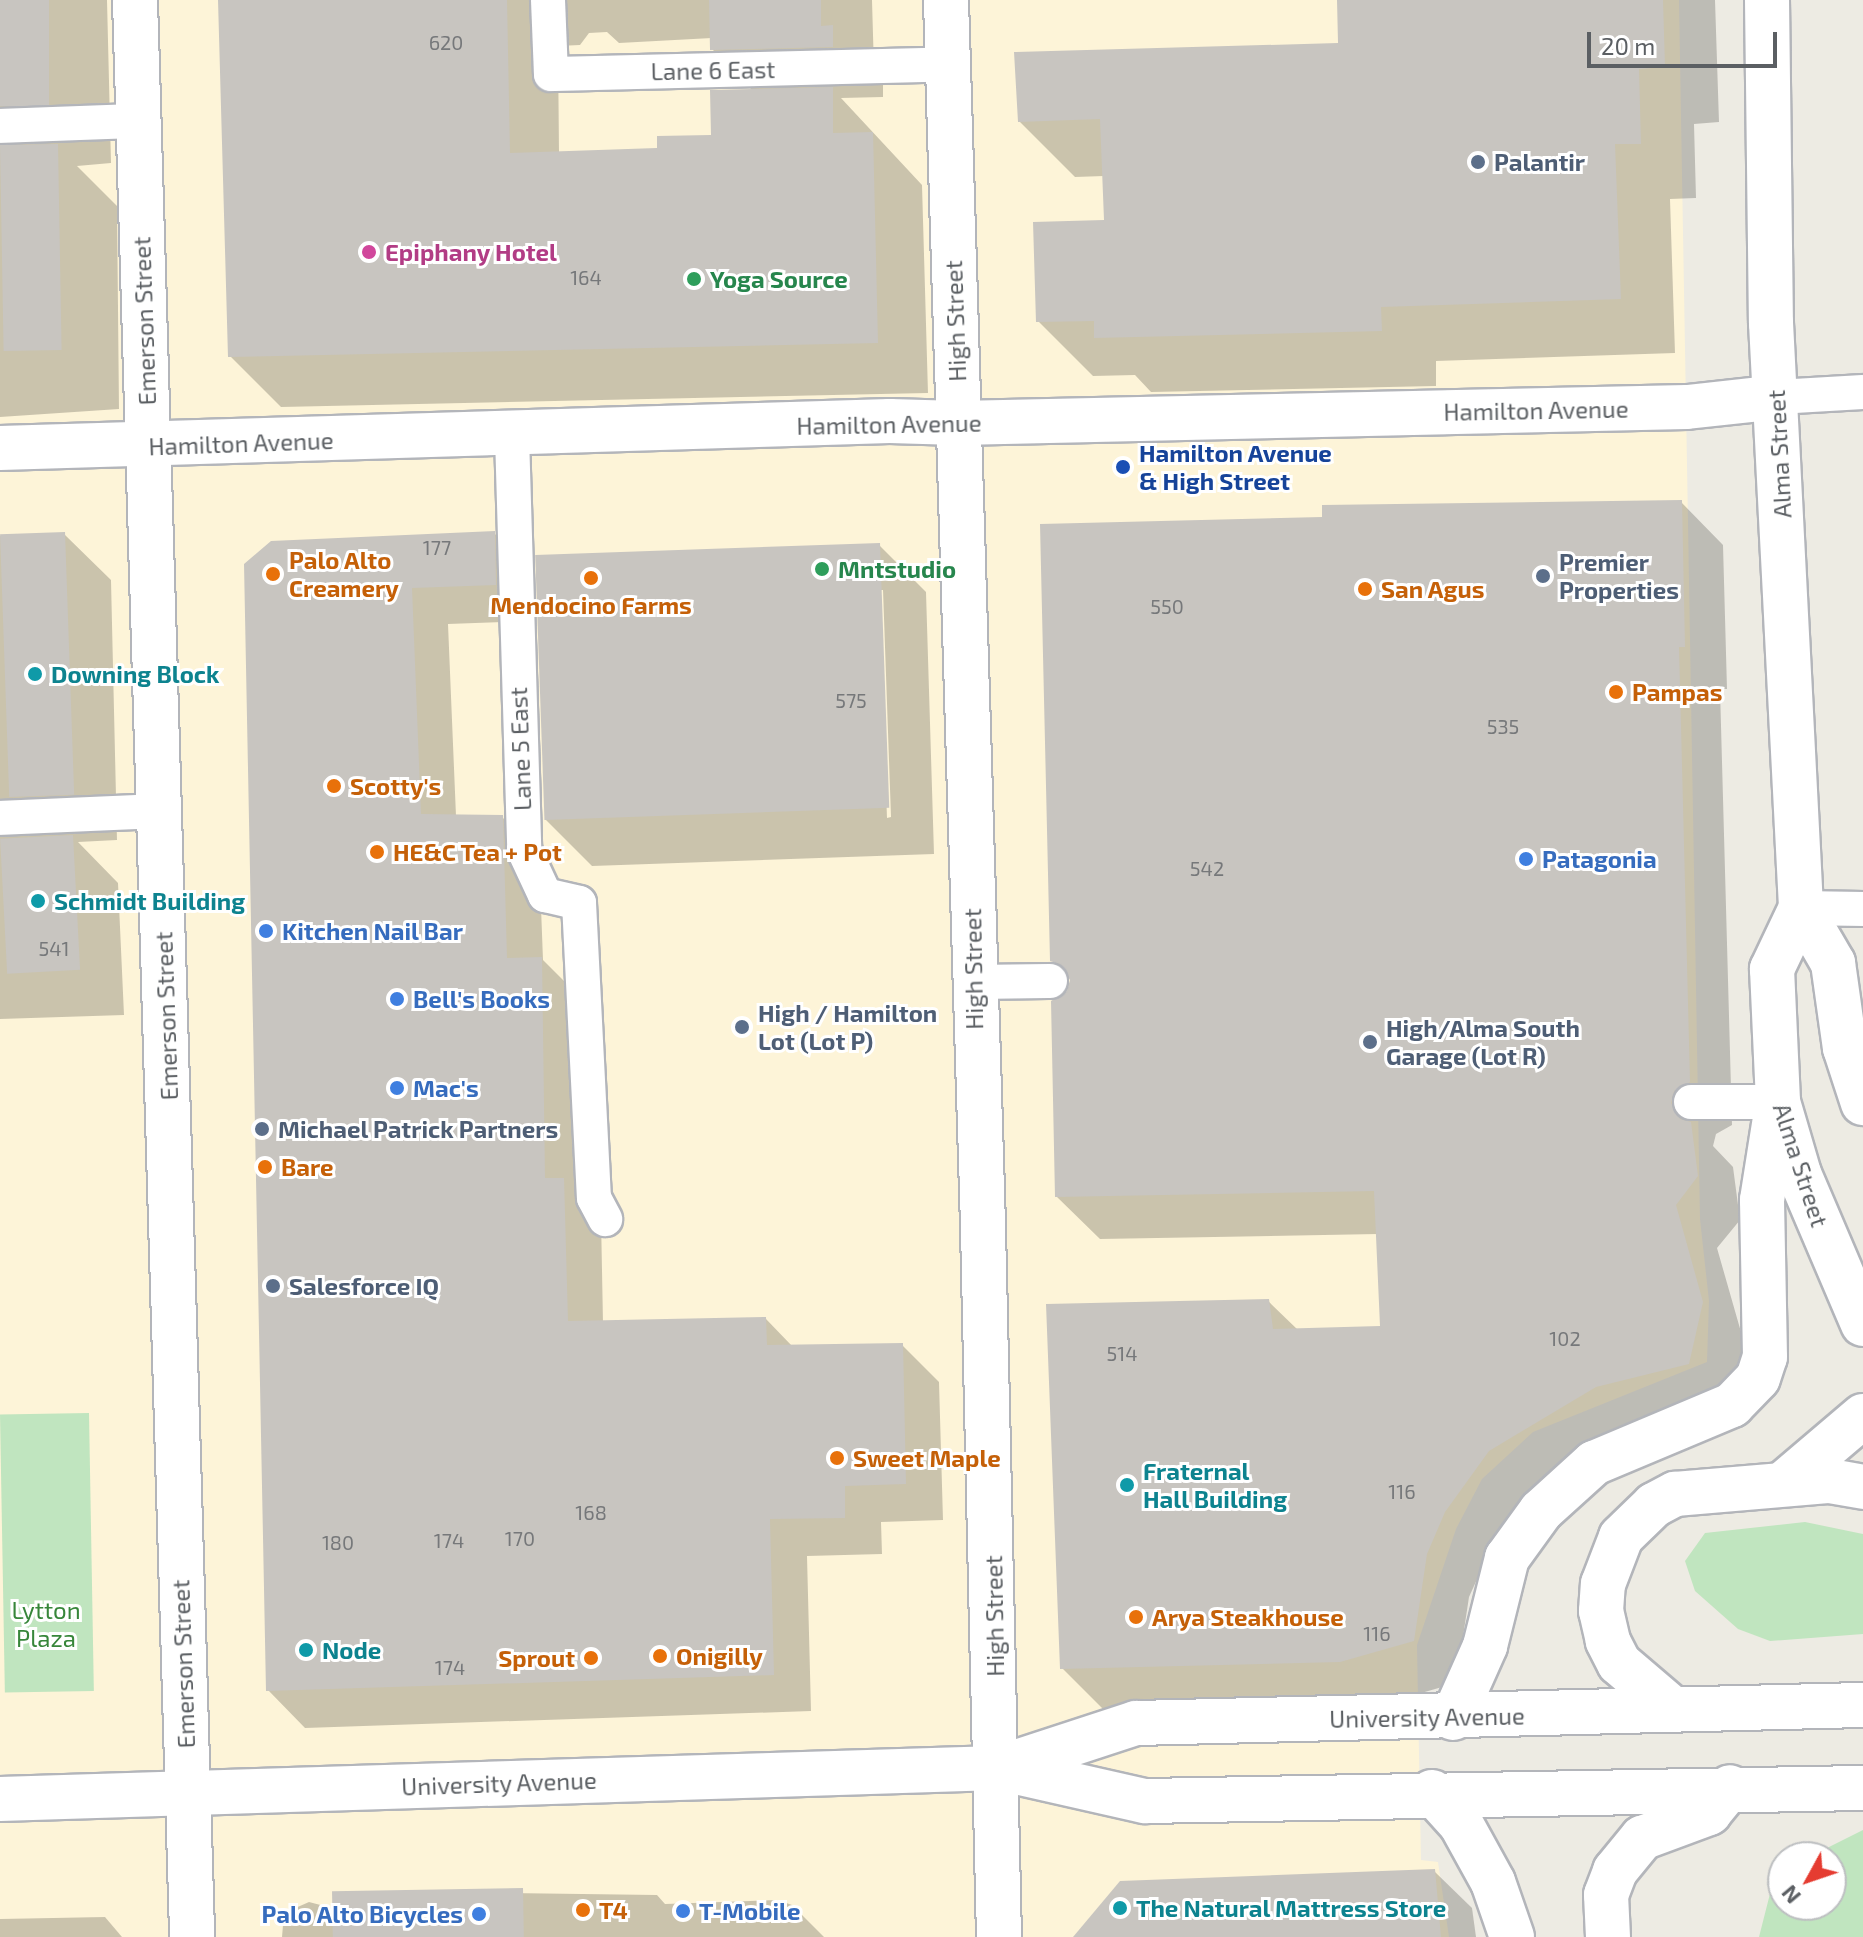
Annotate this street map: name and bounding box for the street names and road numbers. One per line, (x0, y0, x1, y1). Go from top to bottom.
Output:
street label: Lane 6 East (650, 55, 776, 85)
street label: Emerson Street (127, 236, 161, 406)
street label: High Street (938, 260, 972, 382)
street label: Alma Street (1761, 389, 1797, 519)
street label: Hamilton Avenue (1443, 394, 1629, 426)
street label: Hamilton Avenue (796, 408, 982, 440)
street label: Hamilton Avenue (148, 425, 334, 461)
street label: Lane 5 East (503, 687, 537, 811)
street label: High Street (958, 908, 988, 1030)
street label: Emerson Street (149, 931, 183, 1101)
street label: Alma Street (1767, 1100, 1835, 1230)
street label: High Street (979, 1555, 1009, 1677)
street label: Emerson Street (166, 1579, 200, 1749)
street label: University Avenue (1328, 1701, 1526, 1733)
street label: University Avenue (400, 1765, 598, 1801)

